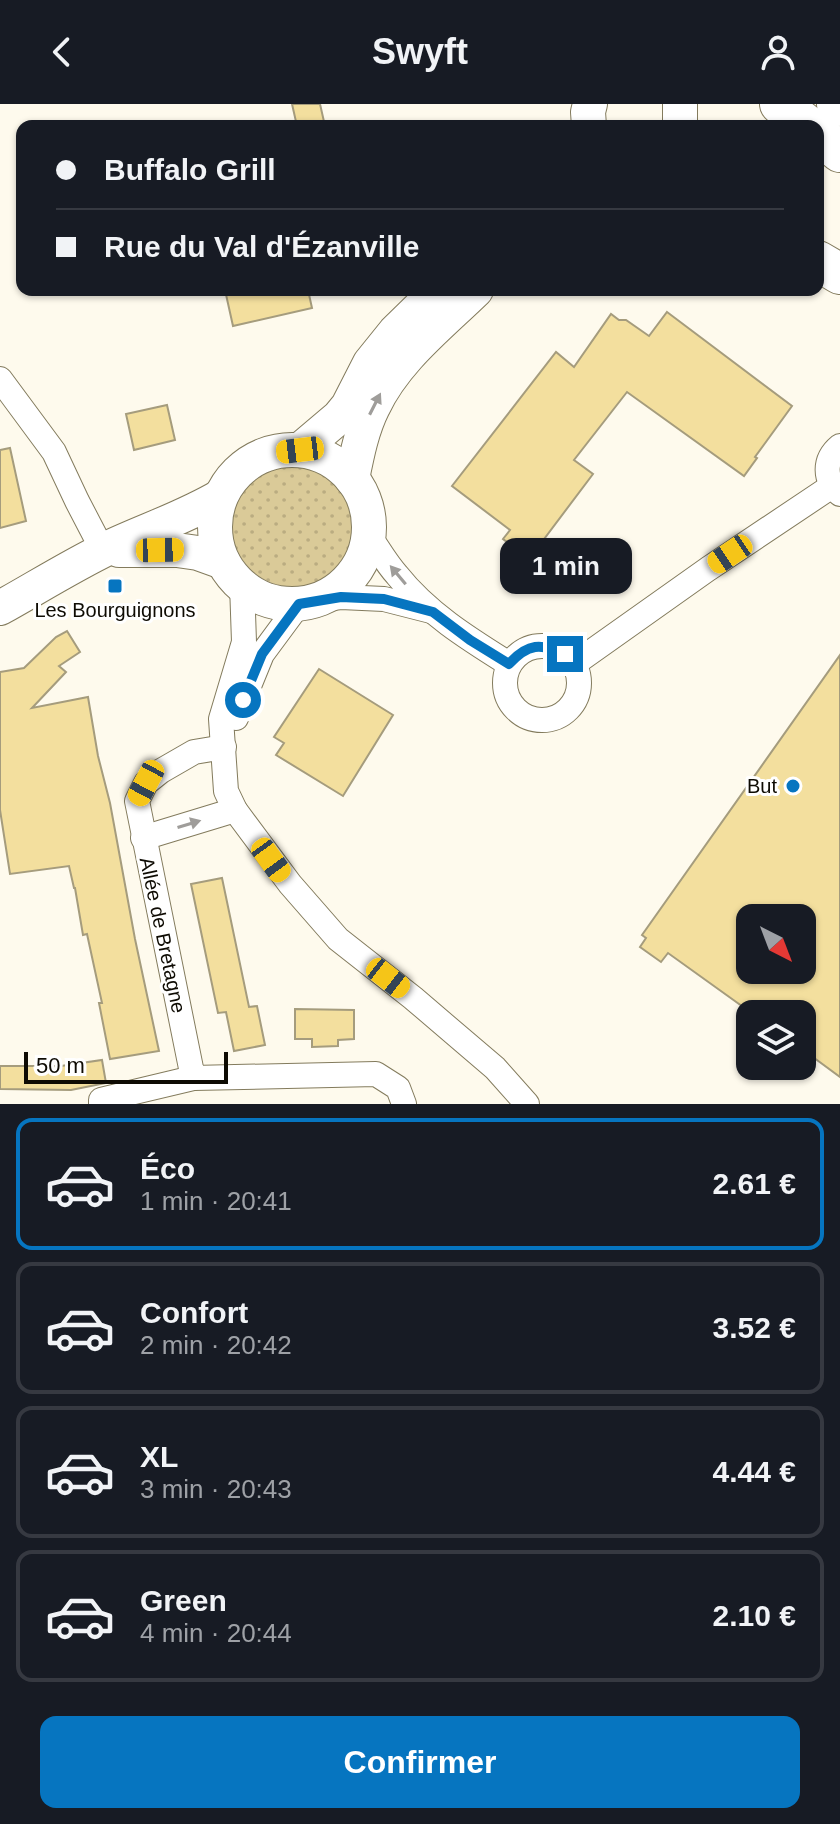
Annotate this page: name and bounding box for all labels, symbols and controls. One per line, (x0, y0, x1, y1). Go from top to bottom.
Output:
icon: back (40, 30, 84, 74)
icon: person (756, 30, 800, 74)
text: Swyft (372, 31, 468, 72)
text: Buffalo Grill (104, 153, 276, 186)
text: Rue du Val d'Ézanville (104, 230, 420, 263)
one-way arrow (368, 393, 382, 416)
car (275, 435, 325, 465)
car (703, 531, 757, 577)
car (136, 538, 184, 562)
callout: 1 min (499, 538, 631, 594)
text: 1 min (532, 551, 600, 581)
one-way arrow (390, 565, 407, 585)
marker: Les Bourguignons (106, 577, 124, 595)
place label: Les Bourguignons (34, 599, 196, 621)
route end (547, 636, 583, 672)
route start (225, 682, 261, 718)
car (124, 756, 168, 810)
place label: But (747, 775, 777, 797)
marker: But (784, 777, 802, 795)
one-way arrow (177, 817, 201, 830)
car (247, 834, 295, 886)
street label: Allée de Bretagne (136, 855, 190, 1015)
north arrow (736, 904, 816, 984)
map controls (736, 904, 816, 1080)
car (362, 954, 414, 1002)
button: layers (736, 1000, 816, 1080)
scale bar (24, 1048, 228, 1084)
text: 50 m (36, 1053, 85, 1078)
icon: car (44, 1148, 116, 1220)
text: Éco (140, 1152, 195, 1185)
text: 2.61 € (713, 1167, 796, 1200)
text: 1 min · 20:41 (140, 1186, 292, 1216)
icon: car (44, 1292, 116, 1364)
text: Confort (140, 1296, 248, 1329)
text: 3.52 € (713, 1311, 796, 1344)
text: 2 min · 20:42 (140, 1330, 292, 1360)
icon: car (44, 1436, 116, 1508)
text: XL (140, 1440, 178, 1473)
text: 4.44 € (713, 1455, 796, 1488)
text: 3 min · 20:43 (140, 1474, 292, 1504)
icon: car (44, 1580, 116, 1652)
text: Green (140, 1584, 227, 1617)
text: 2.10 € (713, 1599, 796, 1632)
text: 4 min · 20:44 (140, 1618, 292, 1648)
button: Confirmer (40, 1716, 800, 1808)

